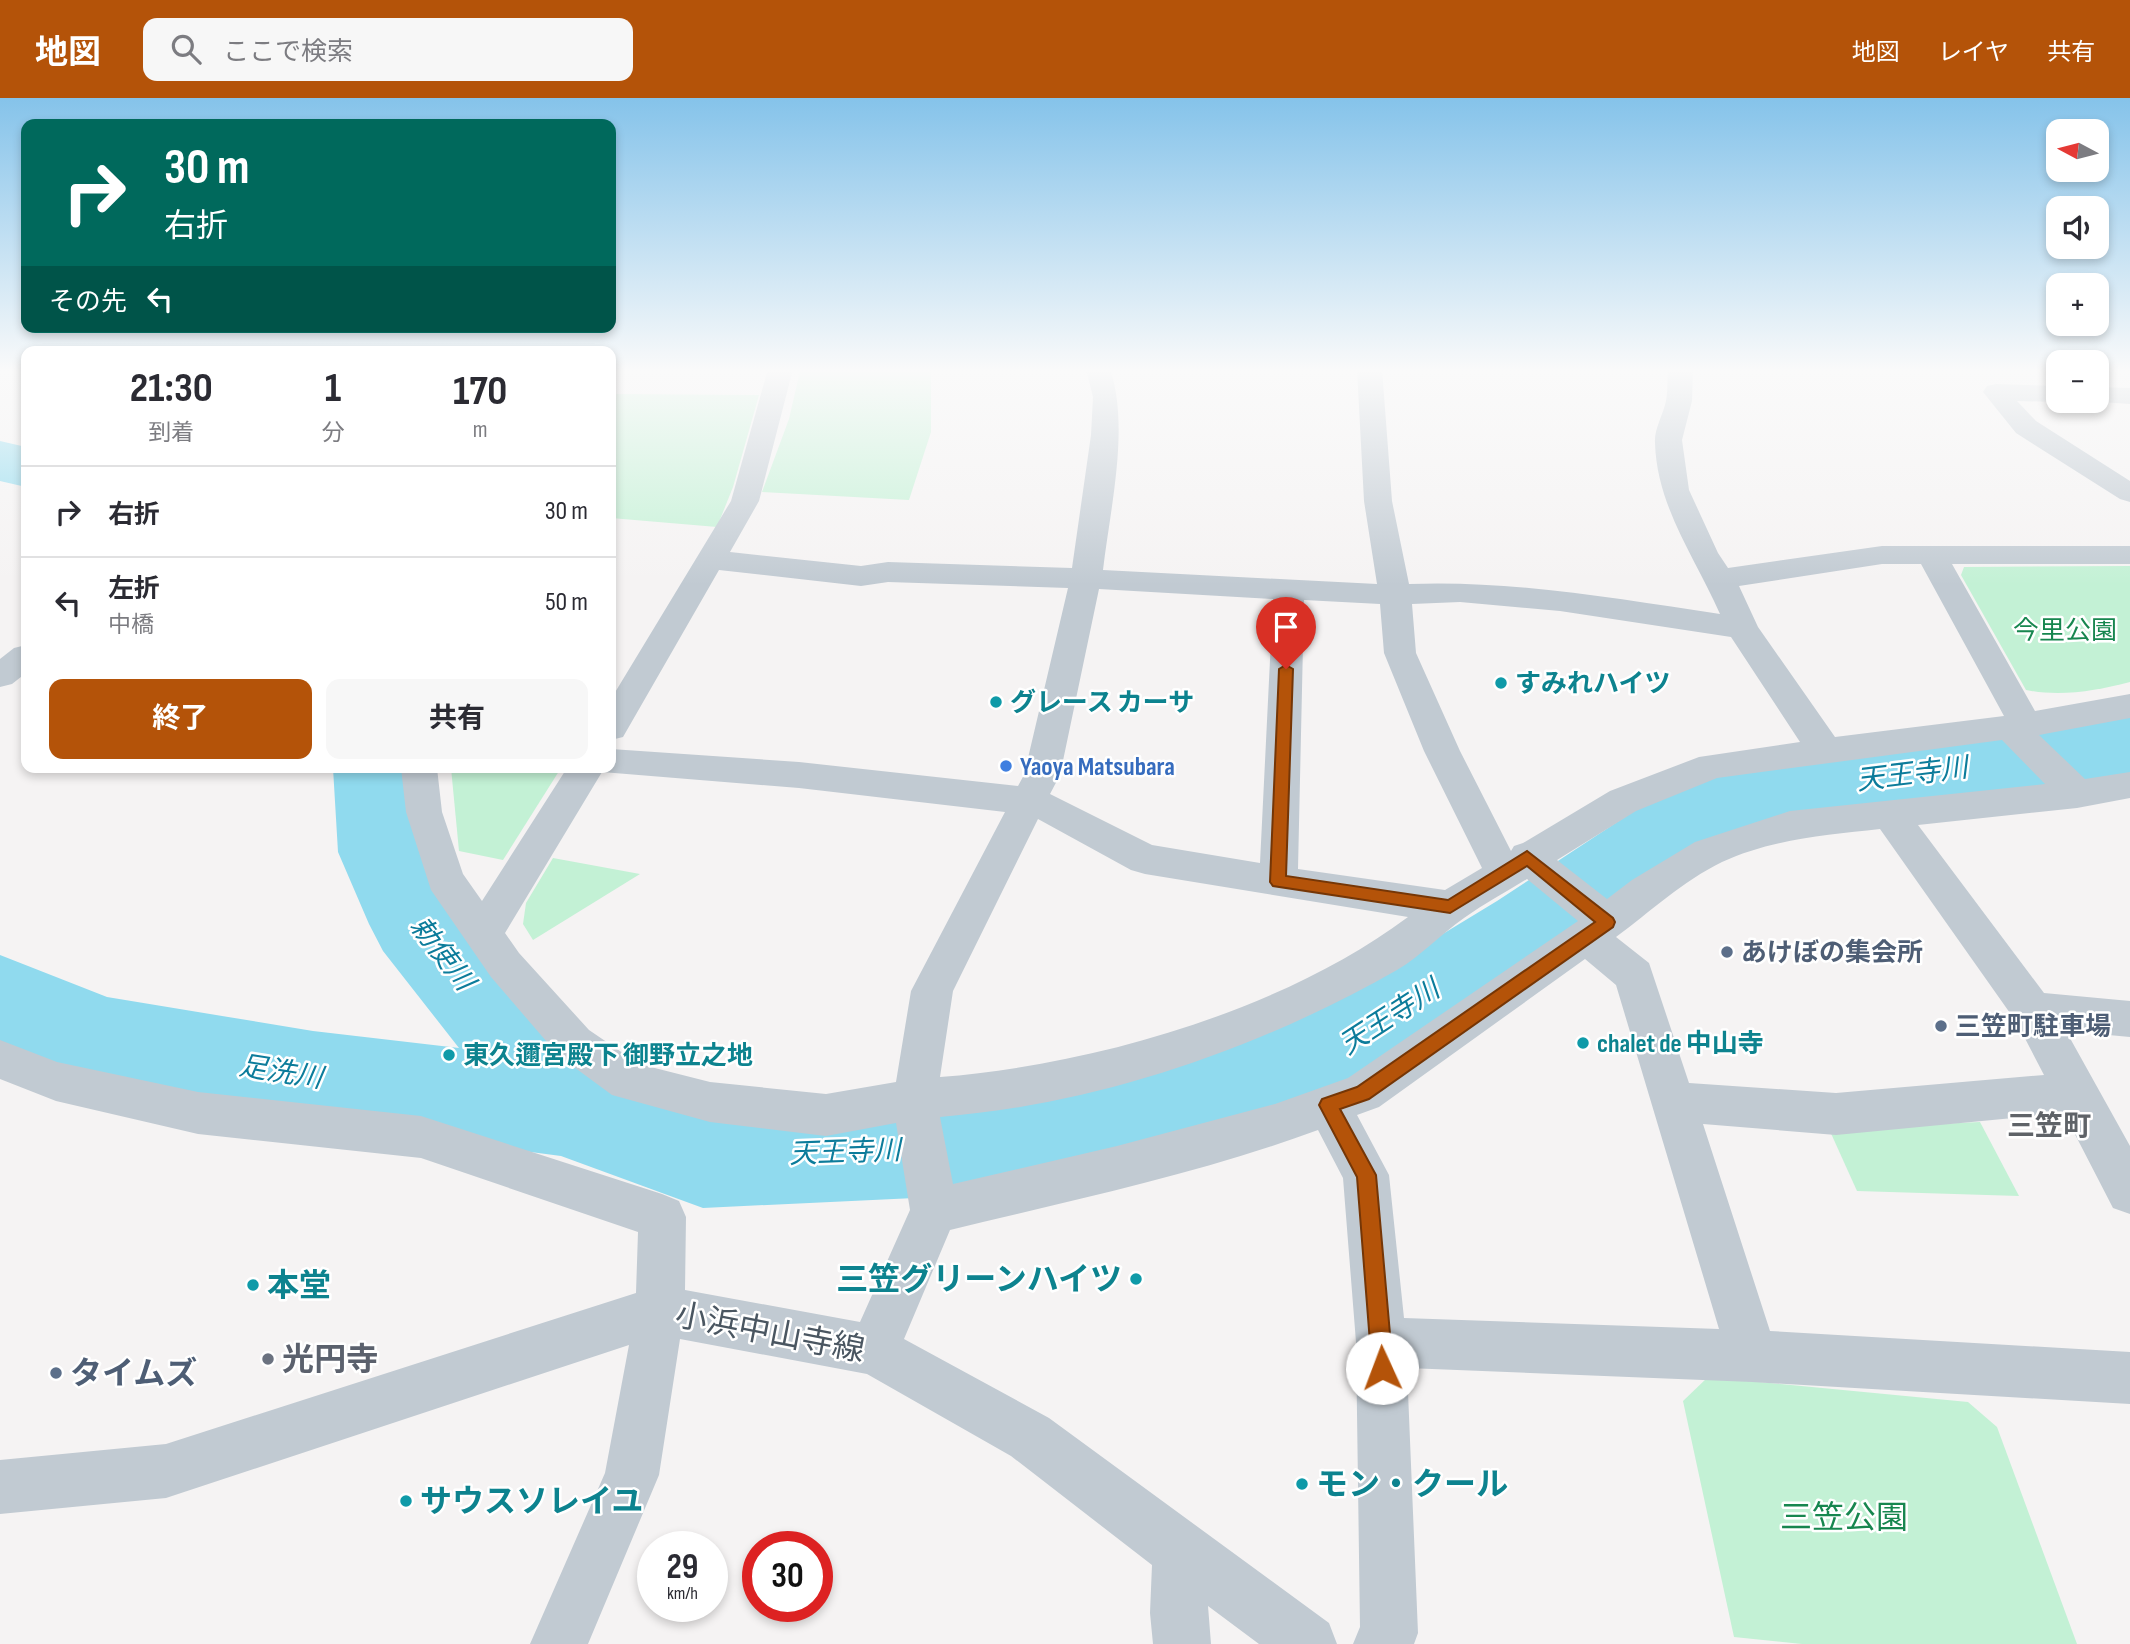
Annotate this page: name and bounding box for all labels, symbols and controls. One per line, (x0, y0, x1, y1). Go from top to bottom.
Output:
search box (143, 18, 633, 81)
icon: search (167, 30, 205, 68)
text: 地図 (35, 33, 101, 73)
text: ここで検索 (223, 37, 353, 68)
text: 地図 (1852, 38, 1900, 67)
text: レイヤ (1938, 38, 2009, 67)
text: 共有 (2047, 38, 2095, 67)
north arrow (2046, 119, 2109, 182)
map controls (2046, 119, 2109, 413)
text: 30 m (164, 139, 249, 198)
icon: right (49, 147, 140, 238)
button: sound (2046, 196, 2109, 259)
text: 右折 (164, 207, 228, 246)
button: + (2046, 273, 2109, 336)
icon: left (141, 280, 179, 318)
text: その先 (49, 287, 127, 318)
button: − (2046, 350, 2109, 413)
text: 21:30 (130, 363, 213, 414)
text: 1 (325, 363, 341, 414)
text: 170 (453, 366, 507, 417)
text: m (473, 416, 488, 444)
text: 到着 (148, 419, 194, 447)
text: 分 (321, 419, 344, 447)
icon: right (49, 493, 87, 531)
text: 30 m (545, 496, 588, 527)
text: 右折 (108, 500, 160, 531)
text: 左折 (108, 574, 160, 605)
icon: left (49, 584, 87, 622)
text: 50 m (545, 587, 588, 618)
pin (1256, 597, 1316, 669)
icon: arrive (1267, 608, 1305, 646)
text: 中橋 (108, 611, 154, 639)
park label: 今里公園 (2013, 616, 2117, 647)
place label: すみれハイツ (1515, 669, 1670, 700)
marker: すみれハイツ (1493, 675, 1509, 691)
button: 終了 (49, 679, 312, 759)
button: 共有 (326, 679, 588, 759)
place label: グレース カーサ (1010, 688, 1194, 719)
marker: グレース カーサ (988, 694, 1004, 710)
water label: 天王寺川 (1855, 751, 1973, 798)
place label: Yaoya Matsubara (1020, 752, 1175, 783)
marker: Yaoya Matsubara (998, 758, 1014, 774)
water label: 勅使川 (403, 911, 483, 1000)
place label: あけぼの集会所 (1741, 938, 1923, 969)
marker: あけぼの集会所 (1719, 944, 1735, 960)
water label: 天王寺川 (1334, 971, 1448, 1062)
place label: 三笠町駐車場 (1955, 1012, 2111, 1043)
marker: 三笠町駐車場 (1933, 1018, 1949, 1034)
place label: chalet de 中山寺 (1597, 1029, 1764, 1060)
marker: chalet de 中山寺 (1575, 1035, 1591, 1051)
place label: 東久邇宮殿下 御野立之地 (463, 1041, 753, 1072)
marker: 東久邇宮殿下 御野立之地 (441, 1047, 457, 1063)
water label: 足洗川 (237, 1050, 328, 1096)
district label: 三笠町 (2007, 1110, 2091, 1143)
water label: 天王寺川 (789, 1134, 905, 1171)
place label: 三笠グリーンハイツ (836, 1261, 1122, 1300)
place label: 本堂 (267, 1267, 331, 1306)
marker: 三笠グリーンハイツ (1128, 1271, 1144, 1287)
marker: 本堂 (245, 1277, 261, 1293)
street label: 小浜中山寺線 (672, 1296, 868, 1371)
position arrow (1345, 1331, 1419, 1405)
place label: 光円寺 (282, 1341, 378, 1380)
marker: 光円寺 (260, 1351, 276, 1367)
place label: タイムズ (70, 1355, 197, 1394)
marker: タイムズ (48, 1365, 64, 1381)
place label: モン・クール (1316, 1466, 1508, 1505)
marker: モン・クール (1294, 1476, 1310, 1492)
place label: サウスソレイユ (420, 1483, 643, 1522)
marker: サウスソレイユ (398, 1493, 414, 1509)
park label: 三笠公園 (1780, 1499, 1908, 1538)
speed limit sign: 30 (742, 1531, 833, 1622)
text: 29 (667, 1546, 698, 1589)
text: km/h (667, 1583, 698, 1604)

